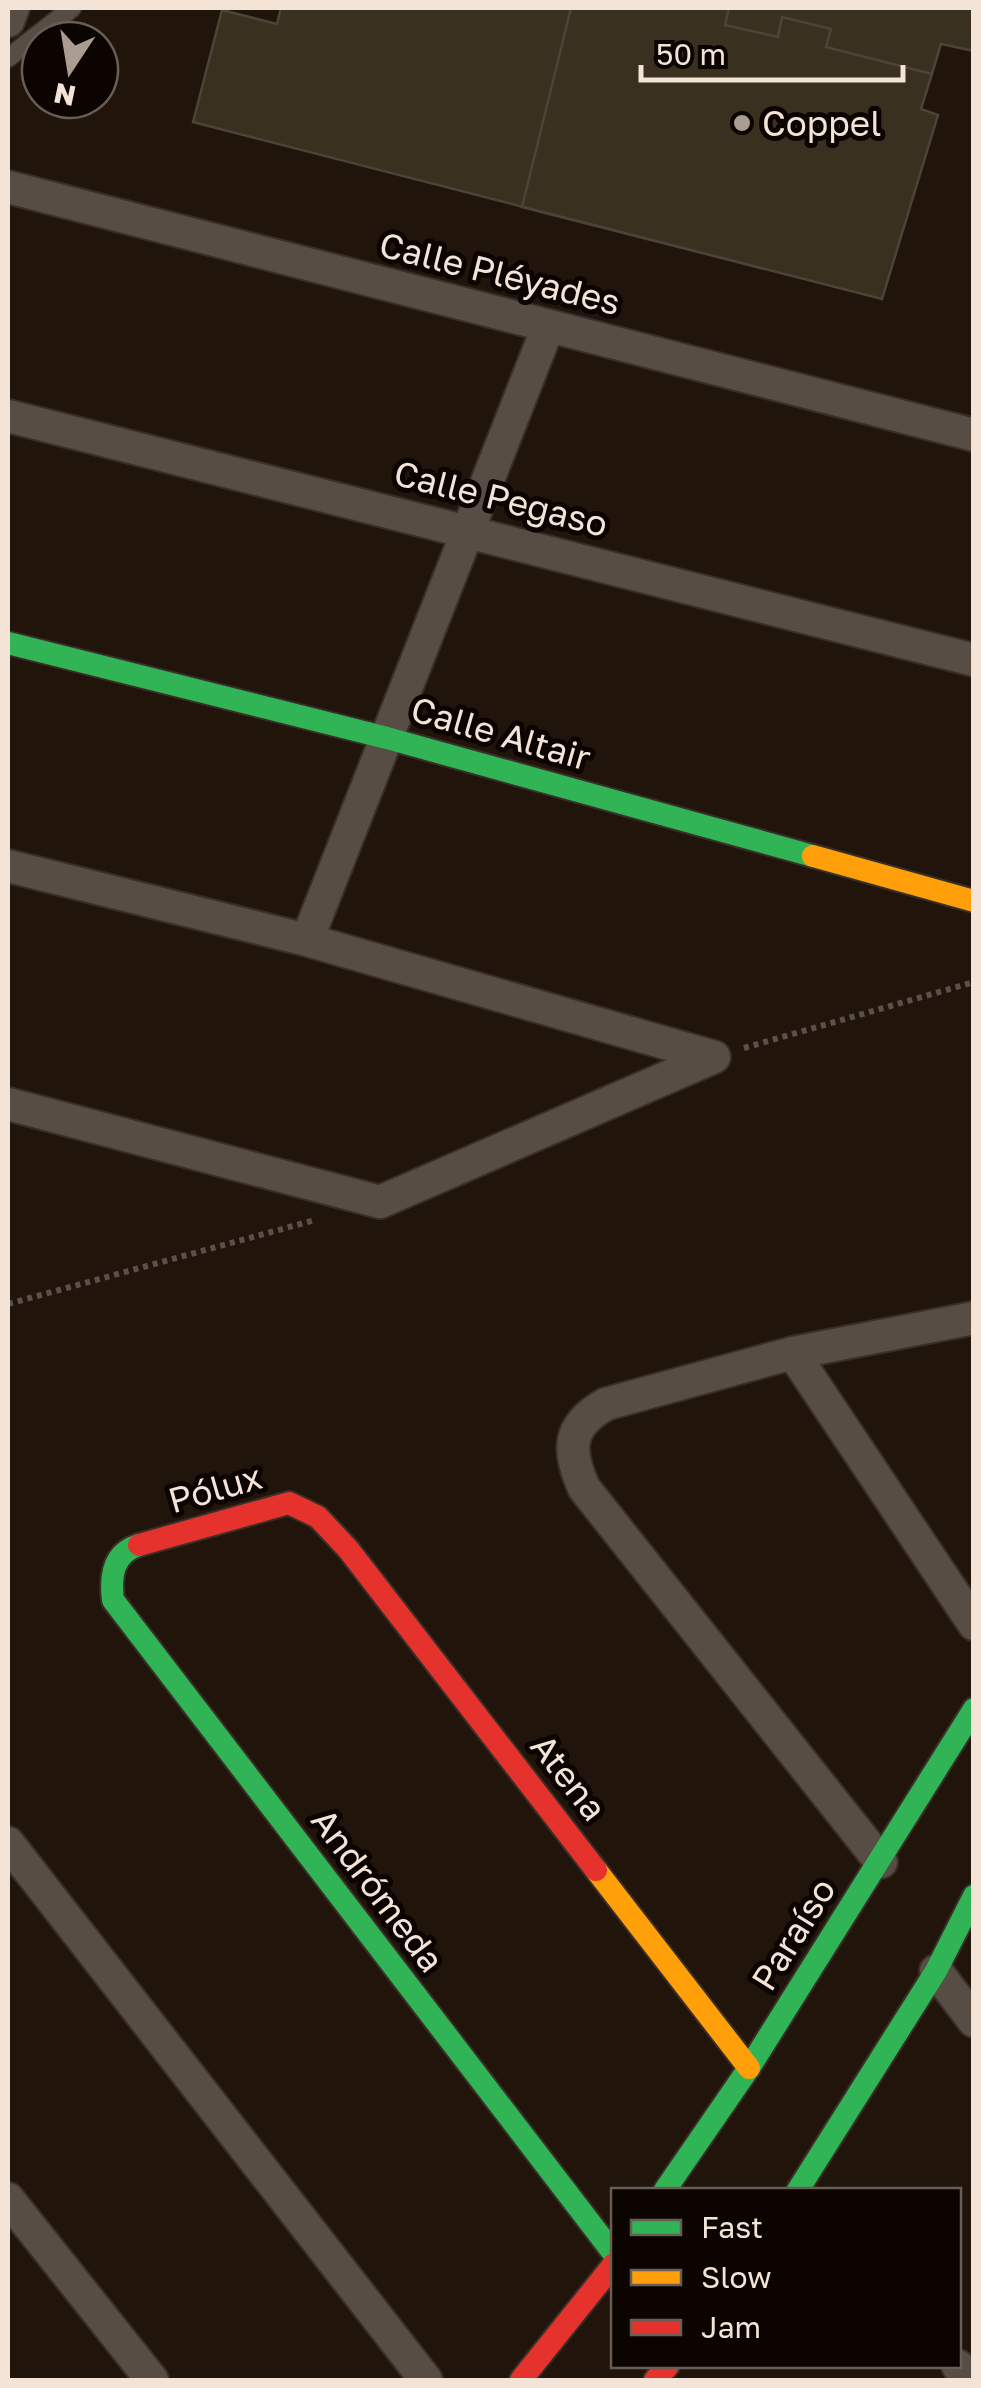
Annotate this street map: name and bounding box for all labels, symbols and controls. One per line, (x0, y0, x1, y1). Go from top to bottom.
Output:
north arrow (20, 20, 120, 120)
scale bar (641, 20, 904, 82)
text: 50 m (656, 36, 726, 72)
text: N (51, 77, 79, 113)
place label: Coppel (762, 102, 881, 144)
marker: Coppel (731, 112, 753, 134)
street label: Calle Pléyades (375, 223, 625, 323)
street label: Calle Pegaso (390, 451, 612, 545)
street label: Calle Altair (406, 687, 596, 779)
street label: Pólux (163, 1455, 267, 1521)
street label: Atena (522, 1726, 616, 1828)
street label: Andrómeda (303, 1800, 453, 1980)
street label: Paraíso (742, 1870, 844, 1998)
legend (611, 2188, 961, 2368)
text: Fast (701, 2209, 763, 2245)
text: Slow (701, 2259, 772, 2295)
text: Jam (701, 2309, 761, 2345)

